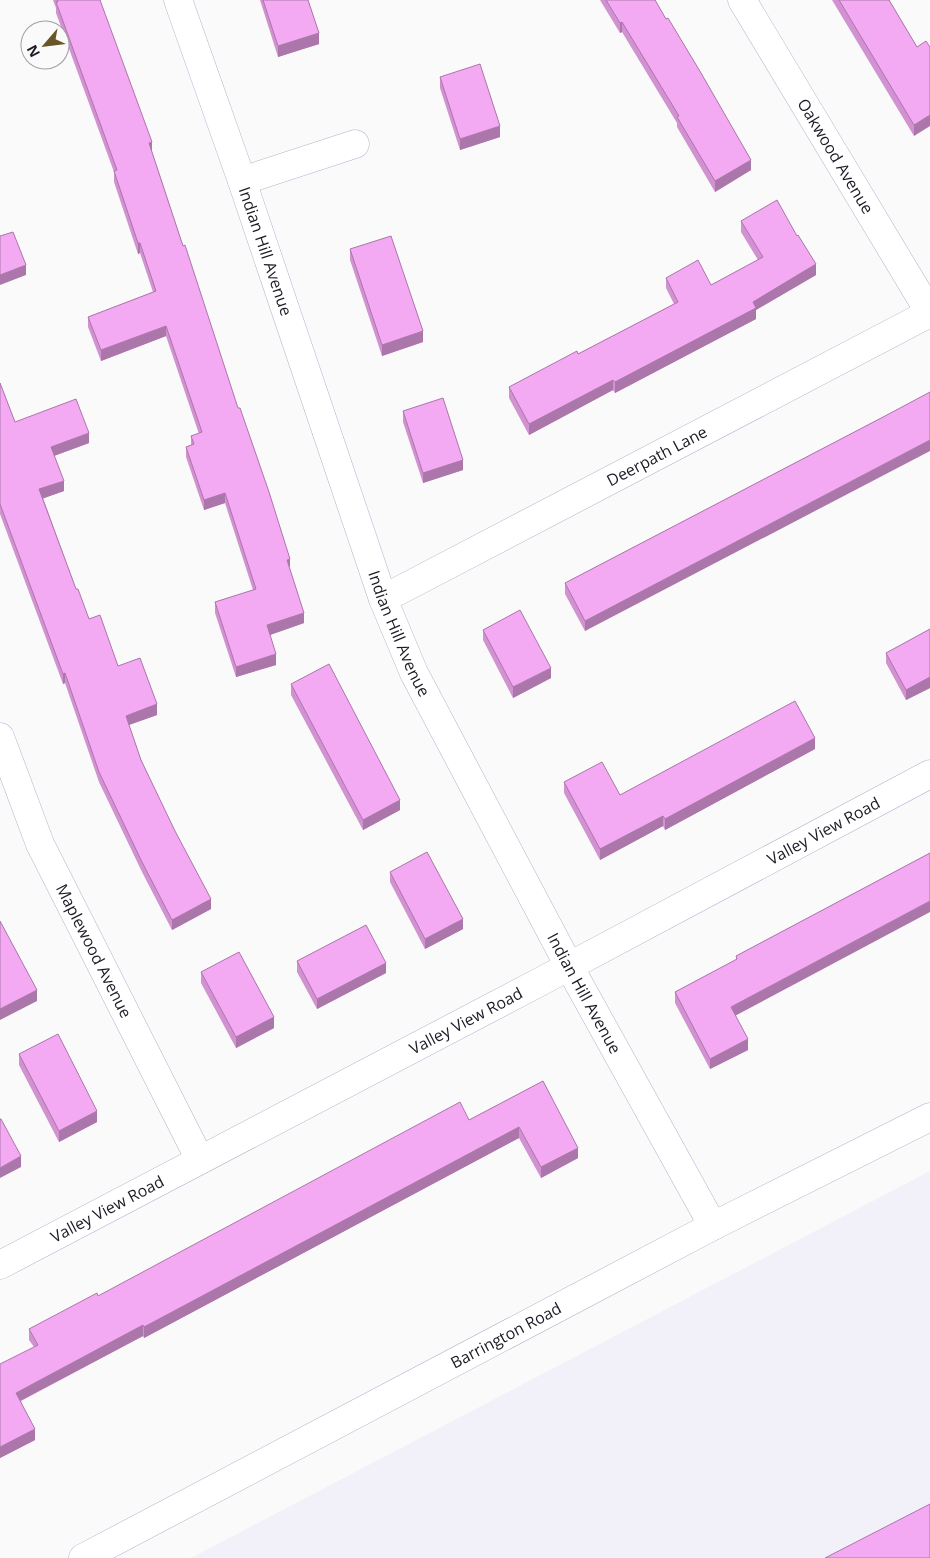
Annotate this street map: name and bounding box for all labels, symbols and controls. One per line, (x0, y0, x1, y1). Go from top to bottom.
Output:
north arrow (20, 20, 70, 70)
text: N (22, 42, 44, 61)
street label: Oakwood Avenue (793, 94, 879, 218)
street label: Indian Hill Avenue (234, 184, 298, 319)
street label: Deerpath Lane (603, 420, 711, 491)
street label: Indian Hill Avenue (363, 568, 435, 700)
street label: Valley View Road (763, 792, 884, 870)
street label: Maplewood Avenue (51, 880, 137, 1022)
street label: Indian Hill Avenue (542, 929, 626, 1058)
street label: Valley View Road (405, 982, 526, 1060)
street label: Valley View Road (47, 1170, 168, 1248)
street label: Barrington Road (447, 1297, 565, 1373)

